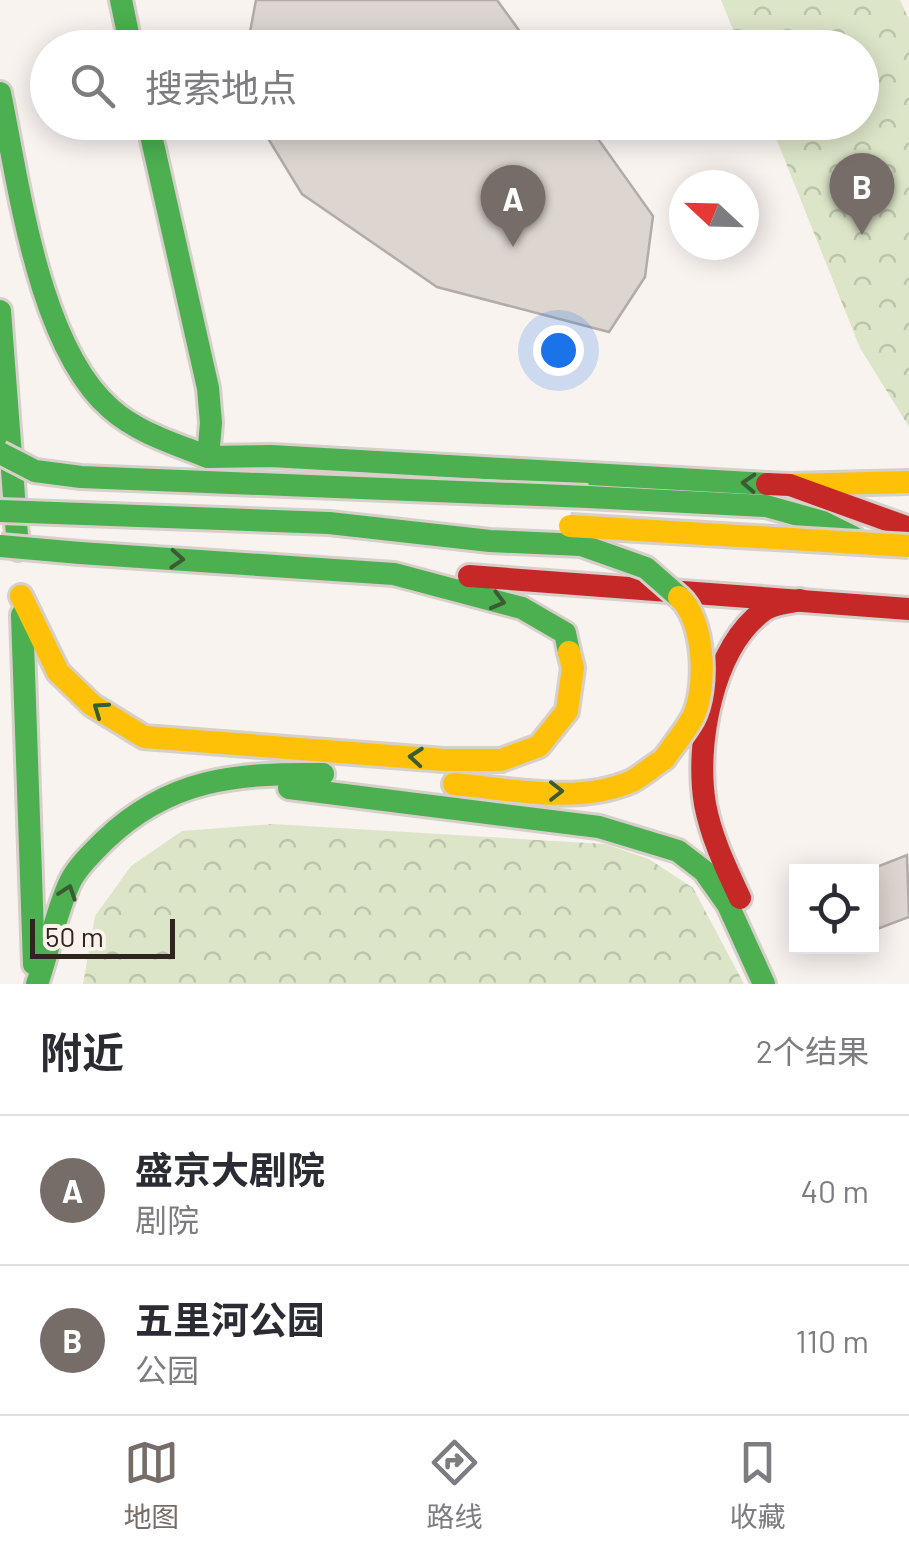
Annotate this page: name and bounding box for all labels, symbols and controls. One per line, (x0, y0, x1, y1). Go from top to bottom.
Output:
search box (30, 30, 879, 140)
icon: search (65, 58, 120, 113)
text: 搜索地点 (145, 64, 297, 110)
pin: B (830, 152, 894, 235)
pin: A (480, 164, 546, 247)
north arrow (669, 170, 759, 260)
your location (533, 325, 584, 376)
one-way arrow (741, 473, 757, 494)
one-way arrow (169, 548, 185, 569)
one-way arrow (489, 590, 506, 611)
one-way arrow (93, 703, 112, 721)
one-way arrow (408, 747, 424, 769)
one-way arrow (548, 780, 564, 802)
map controls (789, 864, 879, 954)
button: locate (789, 864, 879, 954)
one-way arrow (57, 884, 77, 901)
scale bar (30, 914, 175, 958)
text: 50 m (45, 919, 104, 953)
text: 附近 (40, 1026, 124, 1076)
text: 2个结果 (756, 1031, 869, 1069)
text: 盛京大剧院 (135, 1146, 325, 1192)
text: A (62, 1171, 83, 1209)
text: 40 m (800, 1171, 869, 1209)
text: 剧院 (135, 1200, 199, 1238)
text: 五里河公园 (135, 1296, 325, 1342)
text: B (63, 1321, 82, 1359)
text: 110 m (796, 1321, 869, 1359)
text: 公园 (135, 1350, 199, 1388)
tab: 地图 (123, 1435, 180, 1535)
tab: 路线 (426, 1435, 483, 1535)
tab: 收藏 (729, 1435, 786, 1535)

